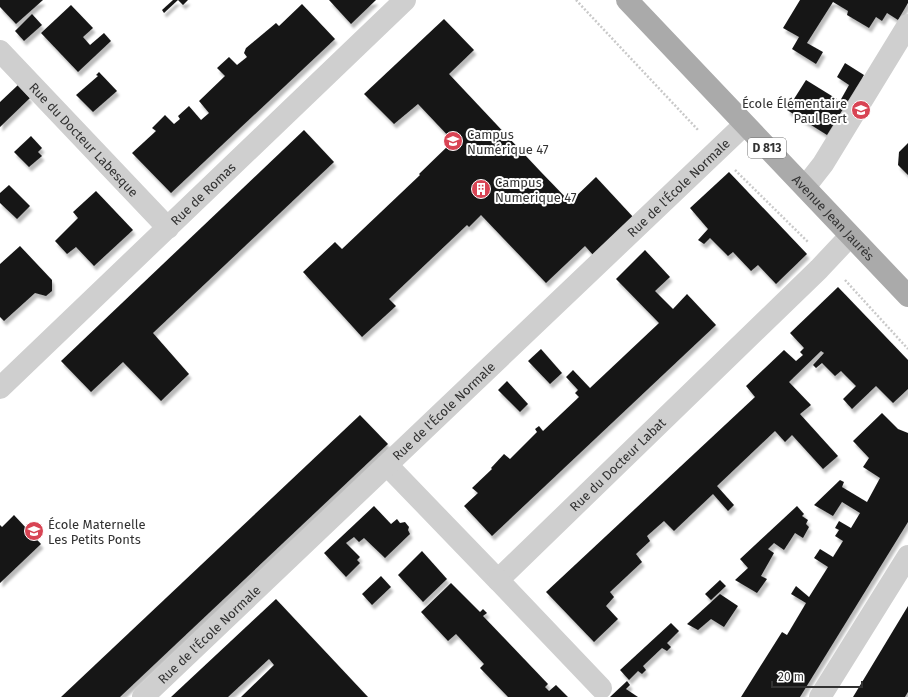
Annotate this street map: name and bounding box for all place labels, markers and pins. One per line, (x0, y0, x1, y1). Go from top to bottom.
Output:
place label: École Élémentaire Paul Bert (742, 96, 847, 126)
school or university icon: École Élémentaire Paul Bert (850, 99, 872, 121)
place label: Campus Numérique 47 (467, 127, 549, 157)
school or university icon: Campus Numérique 47 (442, 130, 464, 152)
place label: Campus Numerique 47 (495, 175, 577, 205)
building icon: Campus Numerique 47 (470, 178, 492, 200)
place label: École Maternelle Les Petits Ponts (48, 517, 146, 547)
school or university icon: École Maternelle Les Petits Ponts (23, 520, 45, 542)

